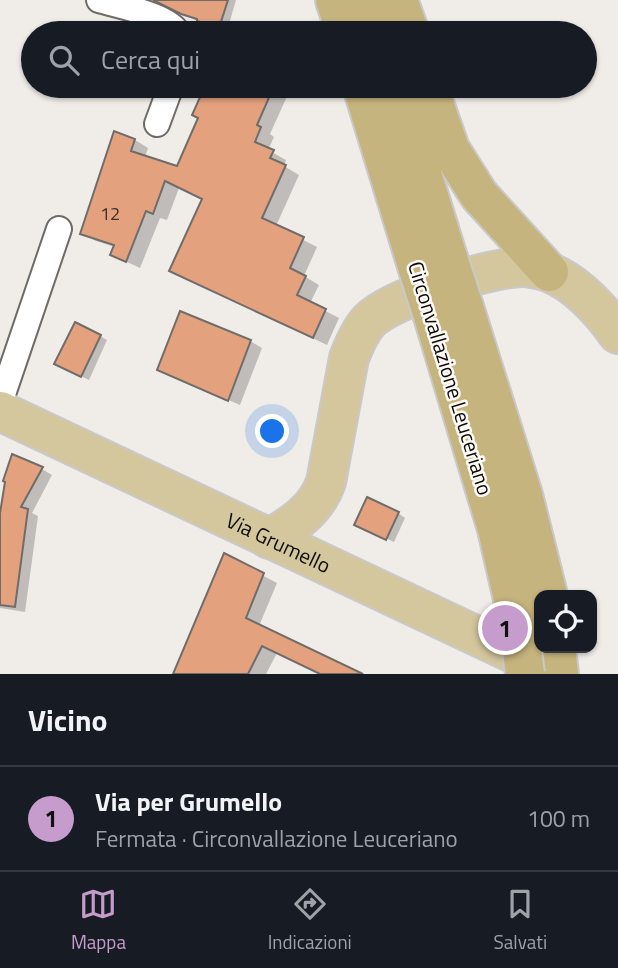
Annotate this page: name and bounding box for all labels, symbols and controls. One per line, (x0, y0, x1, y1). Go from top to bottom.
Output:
search box (21, 21, 597, 98)
text: Cerca qui (101, 40, 200, 79)
icon: search (45, 41, 83, 79)
house number: 12 (100, 200, 120, 227)
street label: Circonvallazione Leuceriano (400, 257, 502, 499)
your location (255, 414, 289, 448)
street label: Via Grumello (221, 504, 336, 581)
map controls (534, 590, 597, 653)
button: locate (534, 590, 597, 653)
pin: 1 (482, 602, 528, 654)
text: Vicino (28, 697, 108, 743)
text: Via per Grumello (95, 782, 282, 821)
text: 1 (45, 801, 57, 836)
text: 100 m (527, 801, 590, 836)
text: Fermata · Circonvallazione Leuceriano (95, 821, 458, 856)
tab: Mappa (71, 885, 126, 956)
tab: Indicazioni (268, 885, 352, 956)
tab: Salvati (494, 885, 547, 956)

